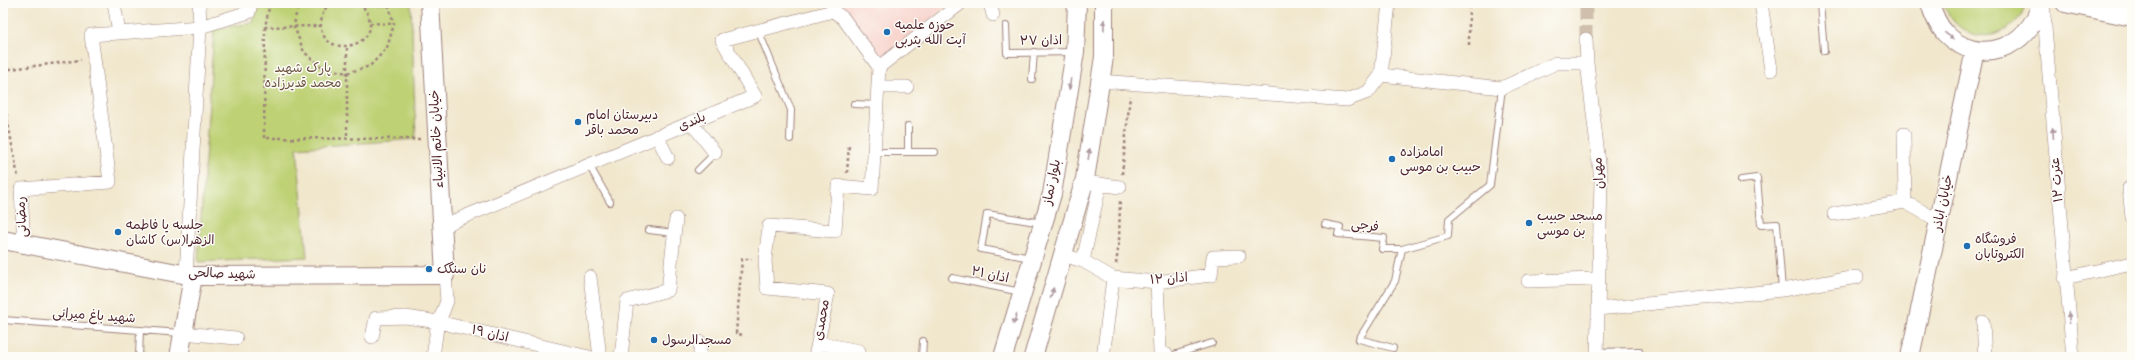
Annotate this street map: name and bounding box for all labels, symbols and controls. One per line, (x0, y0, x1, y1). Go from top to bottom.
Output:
place label: حوزه علمیه آیت الله یثربی (895, 17, 966, 49)
one-way arrow (1101, 18, 1107, 31)
marker: حوزه علمیه آیت الله یثربی (882, 27, 892, 37)
street label: اذان ۲۷ (1020, 32, 1062, 50)
one-way arrow (1944, 32, 1954, 40)
park label: پارک شهید محمد قدیرزاده (264, 60, 342, 92)
one-way arrow (1067, 77, 1073, 90)
street label: خیابان خاتم الانبیاء (426, 89, 449, 189)
place label: دبیرستان امام محمد باقر (585, 107, 658, 139)
street label: بلندی (676, 109, 708, 135)
marker: دبیرستان امام محمد باقر (573, 117, 583, 127)
one-way arrow (2050, 127, 2057, 139)
place label: امامزاده حبیب بن موسی (1400, 144, 1481, 176)
one-way arrow (1086, 148, 1092, 160)
marker: امامزاده حبیب بن موسی (1387, 154, 1397, 164)
street label: مهران (1589, 156, 1609, 190)
street label: عترت ۱۲ (2047, 157, 2067, 203)
street label: بلوار نماز (1039, 158, 1065, 207)
street label: خیابان اباذر (1929, 173, 1957, 234)
street label: رمضانی (12, 196, 32, 238)
place label: مسجد حبیب بن موسی (1537, 208, 1603, 240)
street label: فرجی (1350, 216, 1380, 236)
place label: جلسه یا فاطمه الزهرا(س) کاشان (126, 217, 214, 249)
marker: مسجد حبیب بن موسی (1524, 218, 1534, 228)
marker: جلسه یا فاطمه الزهرا(س) کاشان (113, 227, 123, 237)
place label: فروشگاه الکتروتابان (1975, 231, 2025, 263)
marker: فروشگاه الکتروتابان (1962, 241, 1972, 251)
place label: نان سنگک (437, 261, 486, 278)
street label: اذان ۲۱ (970, 263, 1010, 287)
street label: شهید صالحی (188, 264, 256, 284)
marker: نان سنگک (424, 264, 434, 274)
street label: اذان ۱۲ (1149, 269, 1189, 289)
one-way arrow (1049, 286, 1055, 298)
street label: محمدی (810, 298, 834, 342)
street label: شهید باغ میرانی (52, 305, 136, 327)
one-way arrow (2066, 312, 2072, 324)
one-way arrow (1012, 313, 1018, 325)
street label: اذان ۱۹ (470, 322, 510, 346)
place label: مسجدالرسول (662, 332, 732, 349)
marker: مسجدالرسول (649, 335, 659, 345)

